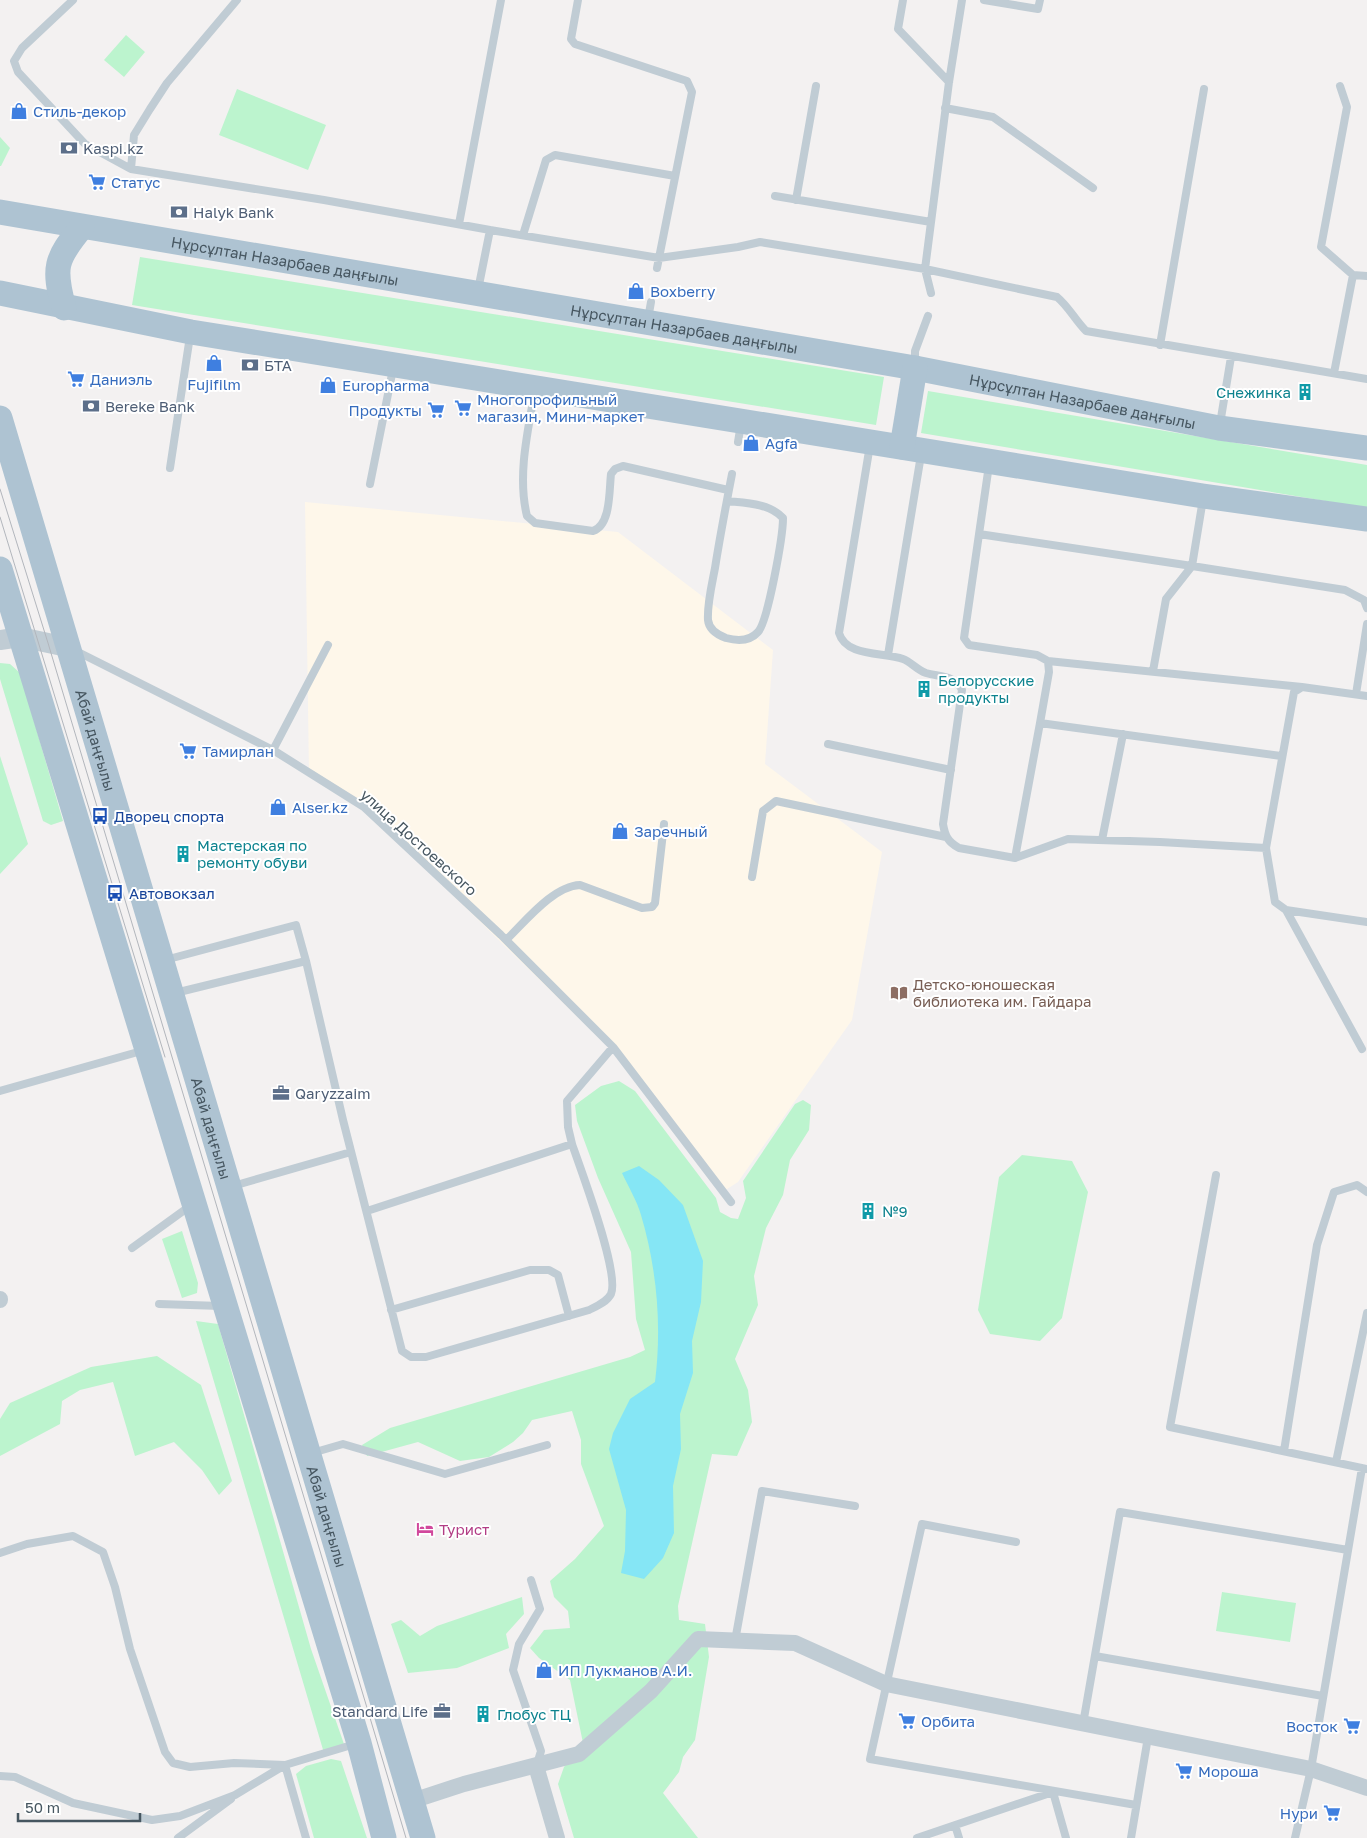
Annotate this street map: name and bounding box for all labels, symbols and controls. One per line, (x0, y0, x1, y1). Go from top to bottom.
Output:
shop icon: Стиль-декор (9, 101, 29, 121)
place label: Стиль-декор (33, 102, 126, 120)
bank icon: Kaspi.kz (59, 138, 79, 158)
place label: Kaspi.kz (83, 139, 144, 157)
supermarket icon: Статус (87, 172, 107, 192)
place label: Статус (111, 173, 161, 191)
bank icon: Halyk Bank (169, 202, 189, 222)
place label: Halyk Bank (193, 203, 275, 221)
street label: Нұрсұлтан Назарбаев даңғылы (170, 232, 400, 289)
shop icon: Boxberry (626, 281, 646, 301)
place label: Boxberry (650, 282, 716, 300)
street label: Нұрсұлтан Назарбаев даңғылы (569, 300, 799, 357)
shop icon: Fujifilm (204, 353, 224, 373)
bank icon: БТА (240, 355, 260, 375)
place label: БТА (264, 356, 292, 374)
supermarket icon: Даниэль (66, 369, 86, 389)
place label: Даниэль (90, 370, 153, 388)
street label: Нұрсұлтан Назарбаев даңғылы (968, 370, 1197, 432)
place label: Fujifilm (187, 375, 241, 393)
shop icon: Europharma (318, 375, 338, 395)
place label: Europharma (342, 376, 429, 394)
building icon: Снежинка (1295, 382, 1315, 402)
place label: Снежинка (1216, 383, 1291, 401)
place label: Многопрофильный магазин, Мини-маркет (477, 390, 645, 425)
bank icon: Bereke Bank (81, 396, 101, 416)
place label: Bereke Bank (105, 397, 196, 415)
supermarket icon: Многопрофильный магазин, Мини-маркет (453, 398, 473, 418)
supermarket icon: Продукты (426, 400, 446, 420)
place label: Продукты (348, 401, 422, 419)
shop icon: Agfa (741, 433, 761, 453)
place label: Agfa (765, 434, 798, 452)
place label: Белорусские продукты (938, 671, 1034, 706)
building icon: Белорусские продукты (914, 679, 934, 699)
street label: Абай даңғылы (72, 687, 120, 793)
supermarket icon: Тамирлан (178, 741, 198, 761)
place label: Тамирлан (202, 742, 274, 760)
street label: улица Достоевского (357, 785, 481, 899)
shop icon: Alser.kz (268, 797, 288, 817)
place label: Alser.kz (292, 798, 348, 816)
bus stop icon: Дворец спорта (90, 806, 110, 826)
place label: Дворец спорта (114, 807, 224, 825)
shop icon: Заречный (610, 821, 630, 841)
place label: Заречный (634, 822, 708, 840)
place label: Мастерская по ремонту обуви (197, 836, 307, 871)
building icon: Мастерская по ремонту обуви (173, 844, 193, 864)
bus stop icon: Автовокзал (105, 883, 125, 903)
place label: Автовокзал (129, 884, 215, 902)
place label: Детско-юношеская библиотека им. Гайдара (913, 975, 1091, 1010)
library icon: Детско-юношеская библиотека им. Гайдара (889, 983, 909, 1003)
street label: Абай даңғылы (188, 1075, 235, 1181)
office icon: Qaryzzaim (271, 1083, 291, 1103)
place label: Qaryzzaim (295, 1084, 371, 1102)
building icon: №9 (858, 1201, 878, 1221)
place label: №9 (882, 1202, 908, 1220)
street label: Абай даңғылы (303, 1463, 351, 1569)
hotel icon: Турист (415, 1519, 435, 1539)
place label: Турист (439, 1520, 490, 1538)
shop icon: ИП Лукманов А.И. (534, 1660, 554, 1680)
place label: ИП Лукманов А.И. (558, 1661, 692, 1679)
office icon: Standard Life (432, 1701, 452, 1721)
place label: Standard Life (332, 1702, 428, 1720)
building icon: Глобус ТЦ (473, 1704, 493, 1724)
place label: Глобус ТЦ (497, 1705, 571, 1723)
supermarket icon: Орбита (897, 1711, 917, 1731)
place label: Орбита (921, 1712, 975, 1730)
supermarket icon: Восток (1342, 1716, 1362, 1736)
place label: Восток (1286, 1717, 1338, 1735)
supermarket icon: Мороша (1174, 1761, 1194, 1781)
place label: Мороша (1198, 1762, 1259, 1780)
scale bar (18, 1790, 140, 1822)
text: 50 m (25, 1798, 60, 1816)
supermarket icon: Нури (1322, 1803, 1342, 1823)
place label: Нури (1280, 1804, 1318, 1822)

